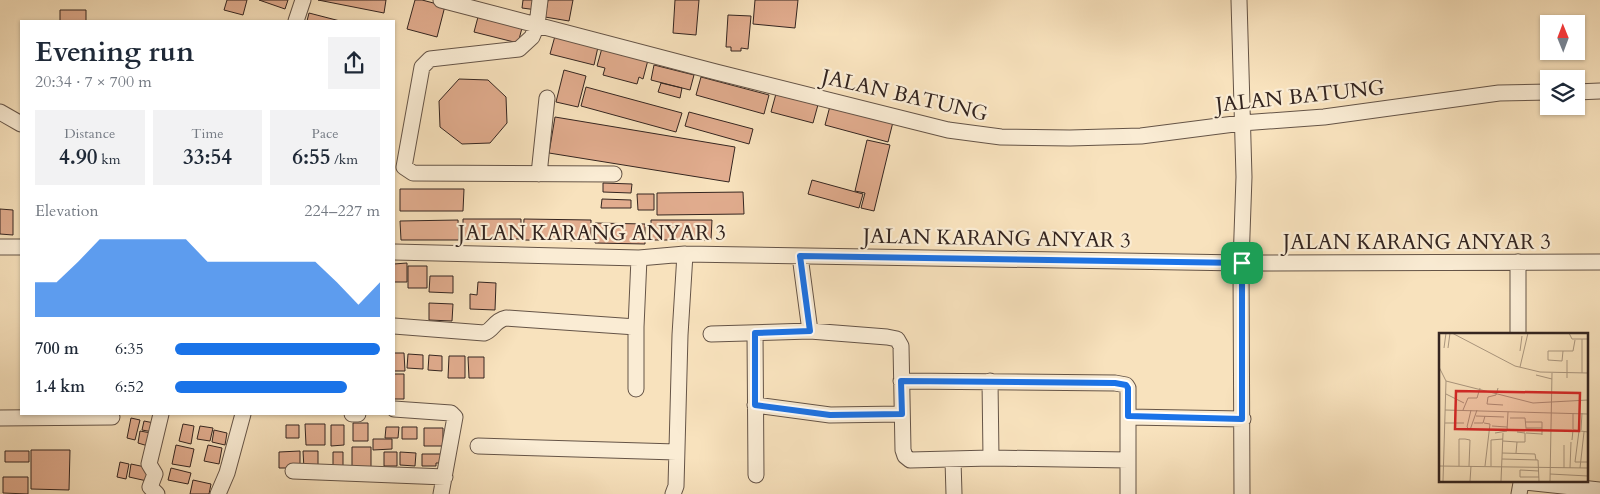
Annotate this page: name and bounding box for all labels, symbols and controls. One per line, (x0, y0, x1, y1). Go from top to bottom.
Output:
north arrow (1540, 15, 1585, 60)
map controls (1540, 15, 1585, 115)
text: Evening run (35, 33, 194, 71)
button: share (328, 37, 380, 89)
street label: JALAN BATUNG (816, 62, 991, 129)
button: layers (1540, 70, 1585, 115)
text: 20:34 · 7 × 700 m (35, 71, 152, 93)
street label: JALAN BATUNG (1211, 73, 1386, 120)
text: Distance (64, 124, 115, 143)
text: Time (191, 124, 224, 143)
text: Pace (312, 124, 339, 143)
text: 4.90 (59, 143, 97, 172)
text: 33:54 (183, 143, 232, 172)
text: 6:55 (292, 143, 331, 172)
text: km (97, 150, 121, 169)
text: /km (331, 150, 358, 169)
text: Elevation (35, 200, 99, 222)
text: 224–227 m (304, 200, 380, 222)
street label: JALAN KARANG ANYAR 3 (455, 219, 726, 248)
street label: JALAN KARANG ANYAR 3 (860, 222, 1131, 255)
street label: JALAN KARANG ANYAR 3 (1280, 228, 1551, 257)
pin (1221, 242, 1263, 284)
icon: arrive (1228, 249, 1256, 277)
inset map (1439, 333, 1588, 482)
text: 700 m (35, 338, 79, 360)
text: 6:35 (115, 338, 144, 360)
text: 1.4 km (35, 376, 85, 398)
text: 6:52 (115, 376, 144, 398)

